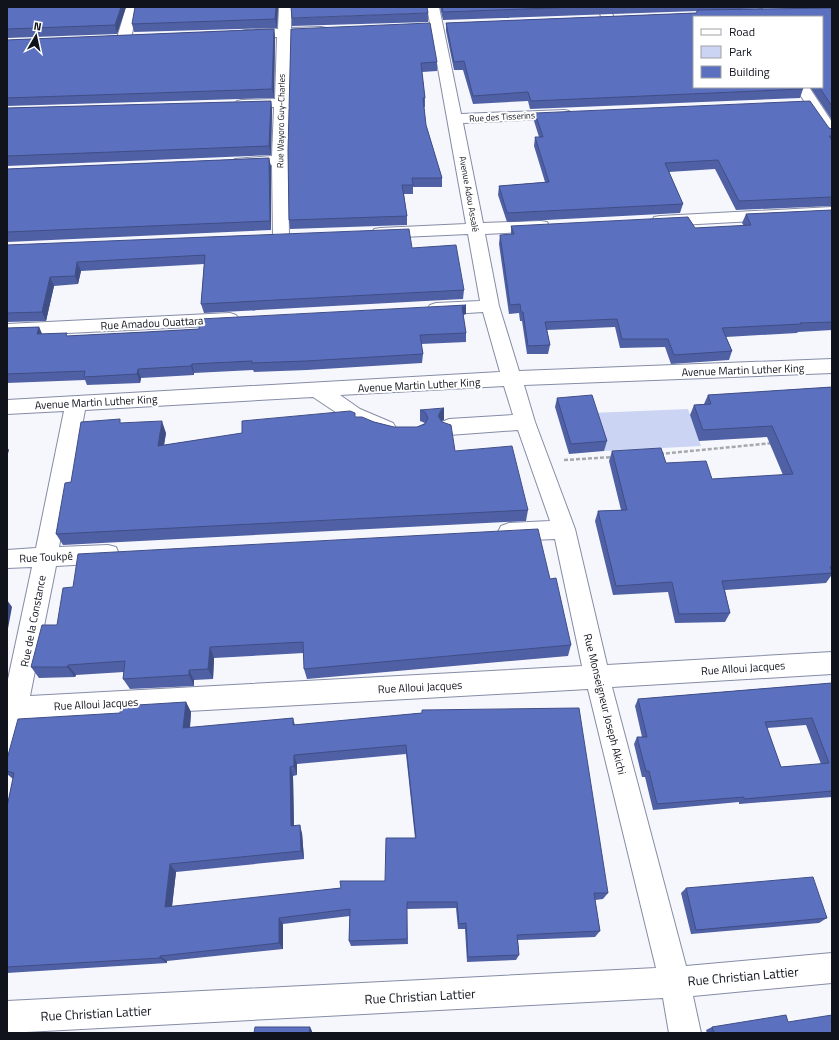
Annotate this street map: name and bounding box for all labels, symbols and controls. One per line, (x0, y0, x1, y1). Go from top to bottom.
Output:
north arrow (16, 16, 56, 56)
legend (693, 16, 823, 88)
text: N (33, 18, 43, 35)
text: Road (729, 22, 755, 41)
text: Park (729, 42, 752, 61)
text: Building (729, 62, 770, 81)
street label: Rue Wayoro Guy-Charles (273, 74, 288, 168)
street label: Rue des Tisserins (469, 108, 535, 125)
street label: Avenue Adou Assalé (456, 155, 483, 233)
street label: Rue Amadou Ouattara (100, 312, 204, 334)
street label: Avenue Martin Luther King (681, 360, 805, 380)
street label: Avenue Martin Luther King (357, 374, 481, 396)
street label: Avenue Martin Luther King (34, 391, 158, 413)
street label: Rue Toukpê (19, 548, 74, 566)
street label: Rue de la Constance (16, 573, 50, 668)
street label: Rue Monseigneur Joseph Akichi (580, 632, 630, 776)
street label: Rue Alloui Jacques (700, 657, 786, 679)
street label: Rue Alloui Jacques (377, 677, 463, 697)
street label: Rue Alloui Jacques (53, 694, 139, 714)
street label: Rue Christian Lattier (687, 961, 800, 991)
street label: Rue Christian Lattier (364, 983, 477, 1009)
street label: Rue Christian Lattier (40, 1000, 153, 1026)

